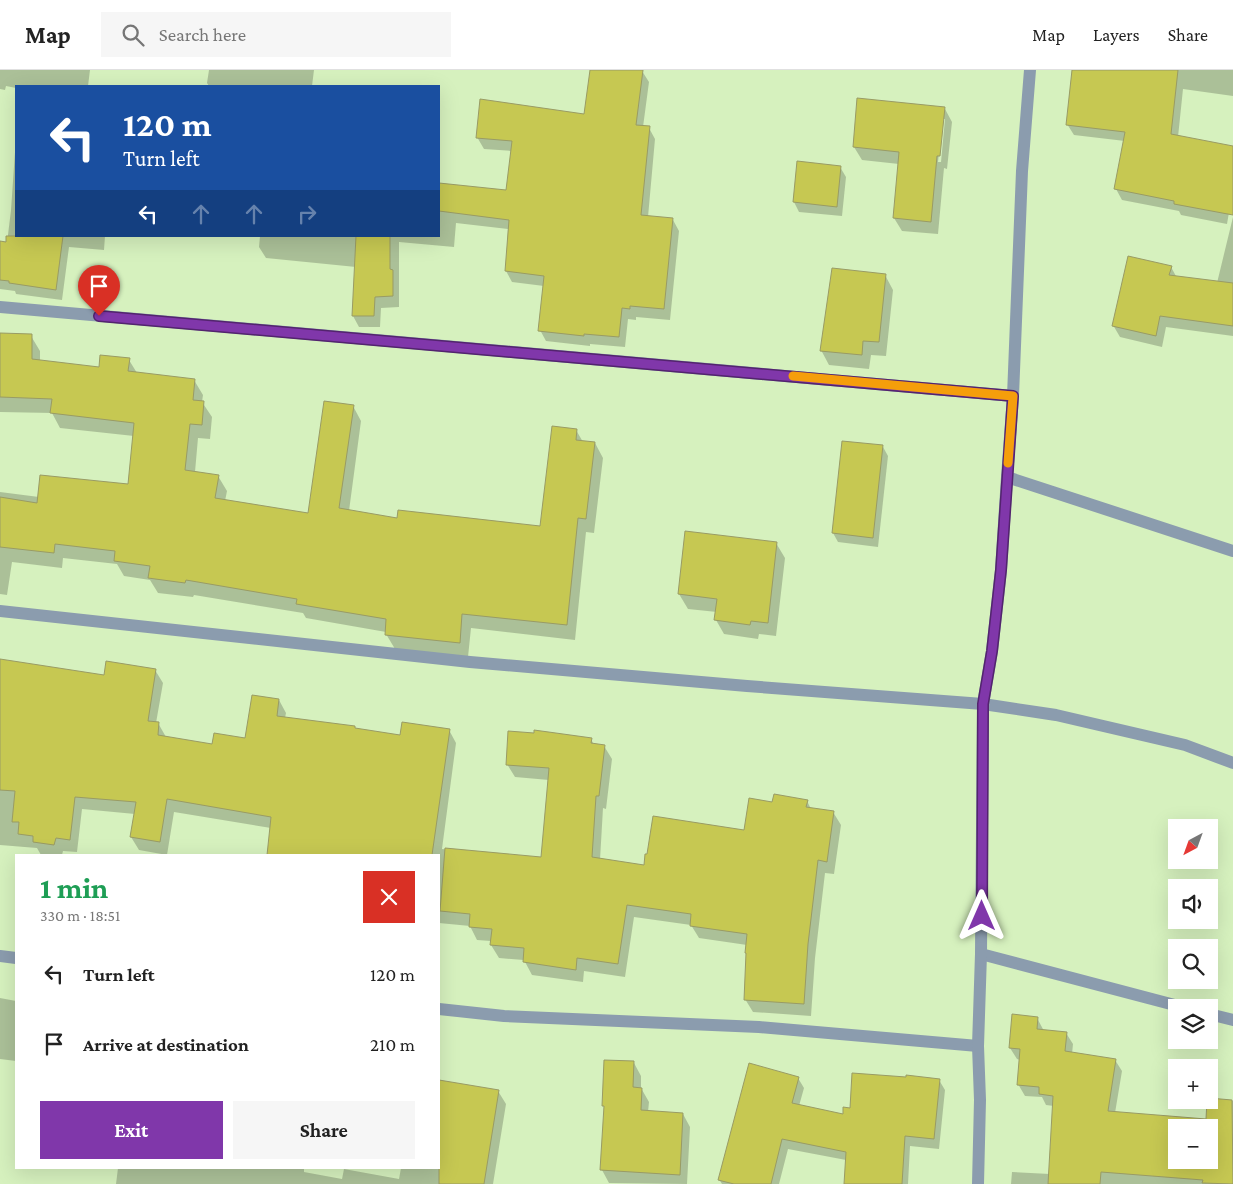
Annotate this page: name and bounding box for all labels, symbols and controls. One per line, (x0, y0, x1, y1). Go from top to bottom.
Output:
search box (101, 12, 451, 57)
text: Map (25, 21, 71, 48)
icon: search (119, 21, 147, 49)
text: Search here (159, 24, 246, 45)
text: Map (1032, 25, 1065, 45)
text: Layers (1093, 25, 1140, 45)
text: Share (1168, 25, 1208, 45)
icon: left (40, 105, 105, 170)
text: 120 m (123, 105, 212, 144)
text: Turn left (123, 146, 200, 171)
icon: left (134, 200, 162, 228)
icon: ahead (187, 200, 215, 228)
icon: ahead (240, 200, 268, 228)
icon: right (293, 200, 321, 228)
pin (78, 265, 120, 316)
icon: arrive (85, 272, 113, 300)
north arrow (1168, 819, 1218, 869)
map controls (1168, 819, 1218, 1169)
text: 1 min (40, 871, 108, 904)
button: close (363, 871, 415, 923)
button: sound (1168, 879, 1218, 929)
position arrow (955, 889, 1007, 941)
text: 330 m · 18:51 (40, 907, 120, 924)
button: search (1168, 939, 1218, 989)
icon: left (40, 960, 68, 988)
text: Turn left (83, 964, 155, 985)
text: 120 m (370, 964, 415, 985)
button: layers (1168, 999, 1218, 1049)
icon: arrive (40, 1030, 68, 1058)
text: Arrive at destination (83, 1034, 249, 1055)
text: 210 m (370, 1034, 415, 1055)
button: + (1168, 1059, 1218, 1109)
button: Exit (40, 1101, 223, 1159)
button: Share (233, 1101, 415, 1159)
button: − (1168, 1119, 1218, 1169)

